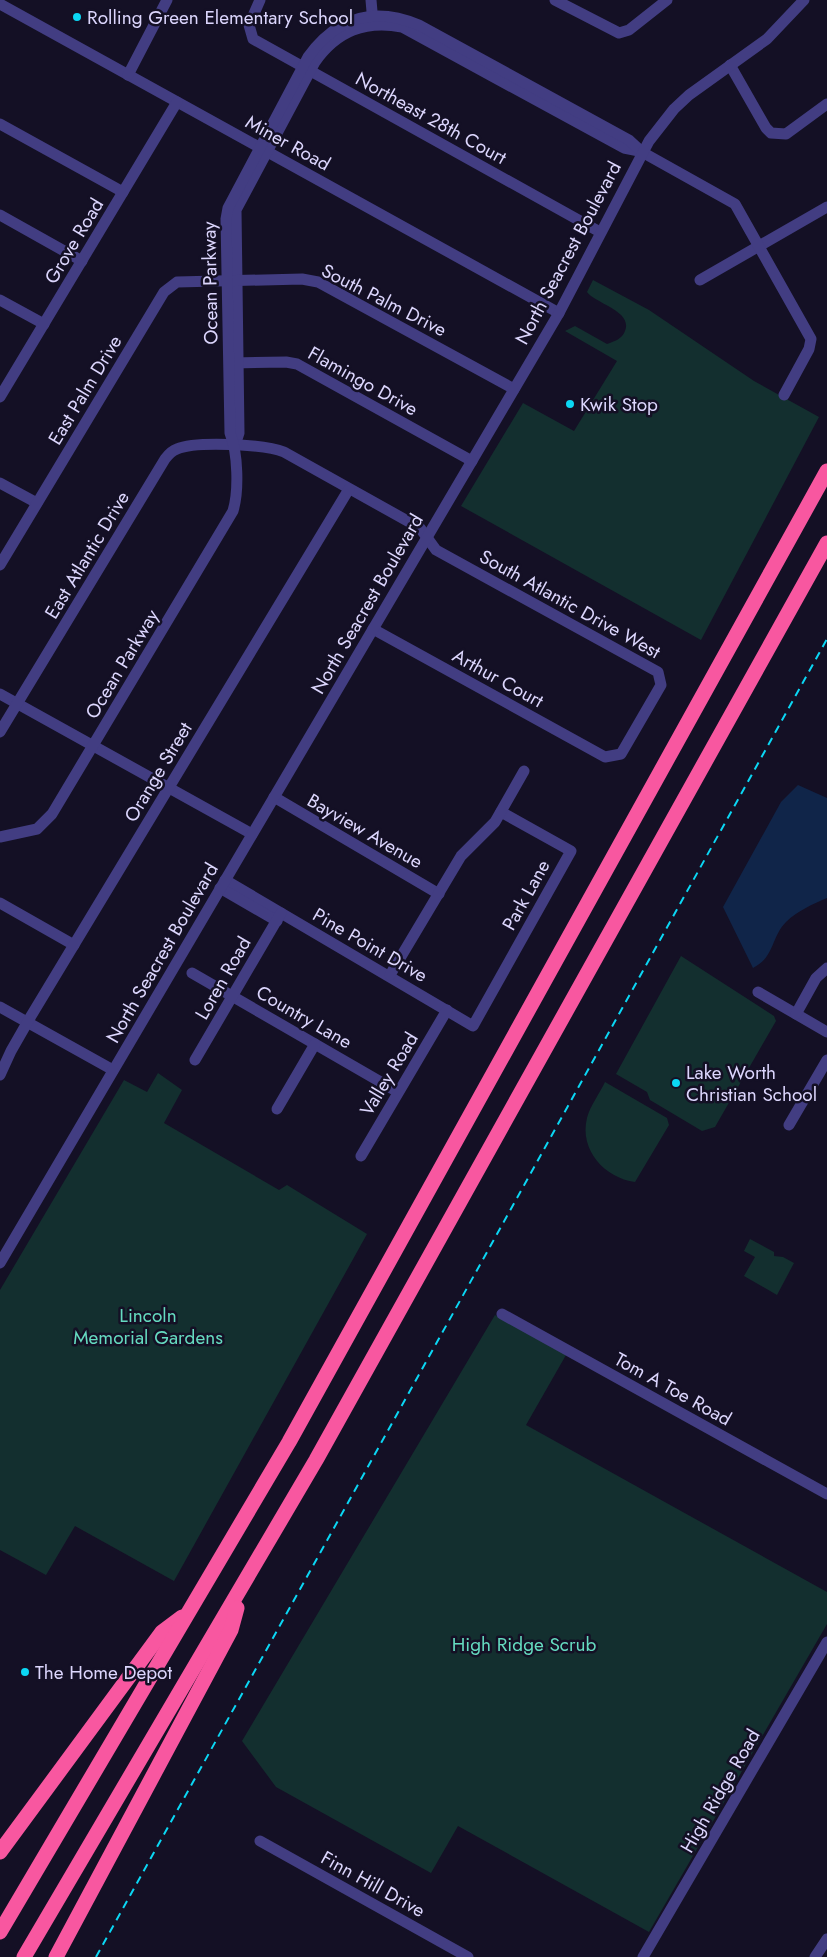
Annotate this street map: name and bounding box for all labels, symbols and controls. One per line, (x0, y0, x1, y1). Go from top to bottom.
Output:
place label: Rolling Green Elementary School (87, 4, 353, 31)
marker: Rolling Green Elementary School (71, 11, 83, 23)
street label: Northeast 28th Court (351, 65, 512, 171)
street label: Miner Road (241, 109, 335, 177)
street label: North Seacrest Boulevard (508, 157, 628, 349)
street label: Grove Road (38, 193, 110, 289)
street label: Ocean Parkway (195, 221, 225, 345)
street label: South Palm Drive (317, 257, 451, 343)
street label: East Palm Drive (42, 330, 129, 450)
street label: Flamingo Drive (303, 340, 423, 422)
place label: Kwik Stop (580, 391, 658, 418)
marker: Kwik Stop (564, 398, 576, 410)
street label: East Atlantic Drive (38, 486, 136, 624)
street label: North Seacrest Boulevard (304, 509, 430, 699)
street label: South Atlantic Drive West (475, 543, 666, 665)
street label: Ocean Parkway (79, 604, 166, 724)
street label: Arthur Court (448, 642, 549, 714)
street label: Orange Street (118, 717, 199, 827)
street label: Bayview Avenue (302, 787, 428, 875)
street label: Park Lane (496, 855, 557, 935)
street label: North Seacrest Boulevard (99, 858, 225, 1048)
street label: Pine Point Drive (308, 901, 433, 989)
street label: Loren Road (188, 932, 258, 1024)
street label: Country Lane (251, 979, 357, 1055)
street label: Valley Road (353, 1027, 425, 1121)
place label: Lake Worth Christian School (686, 1059, 817, 1108)
marker: Lake Worth Christian School (670, 1077, 682, 1089)
park label: Lincoln Memorial Gardens (73, 1302, 223, 1351)
street label: Tom A Toe Road (610, 1346, 736, 1432)
park label: High Ridge Scrub (452, 1631, 596, 1658)
place label: The Home Depot (35, 1659, 172, 1686)
marker: The Home Depot (19, 1666, 31, 1678)
street label: High Ridge Road (674, 1724, 766, 1858)
street label: Finn Hill Drive (316, 1844, 430, 1924)

